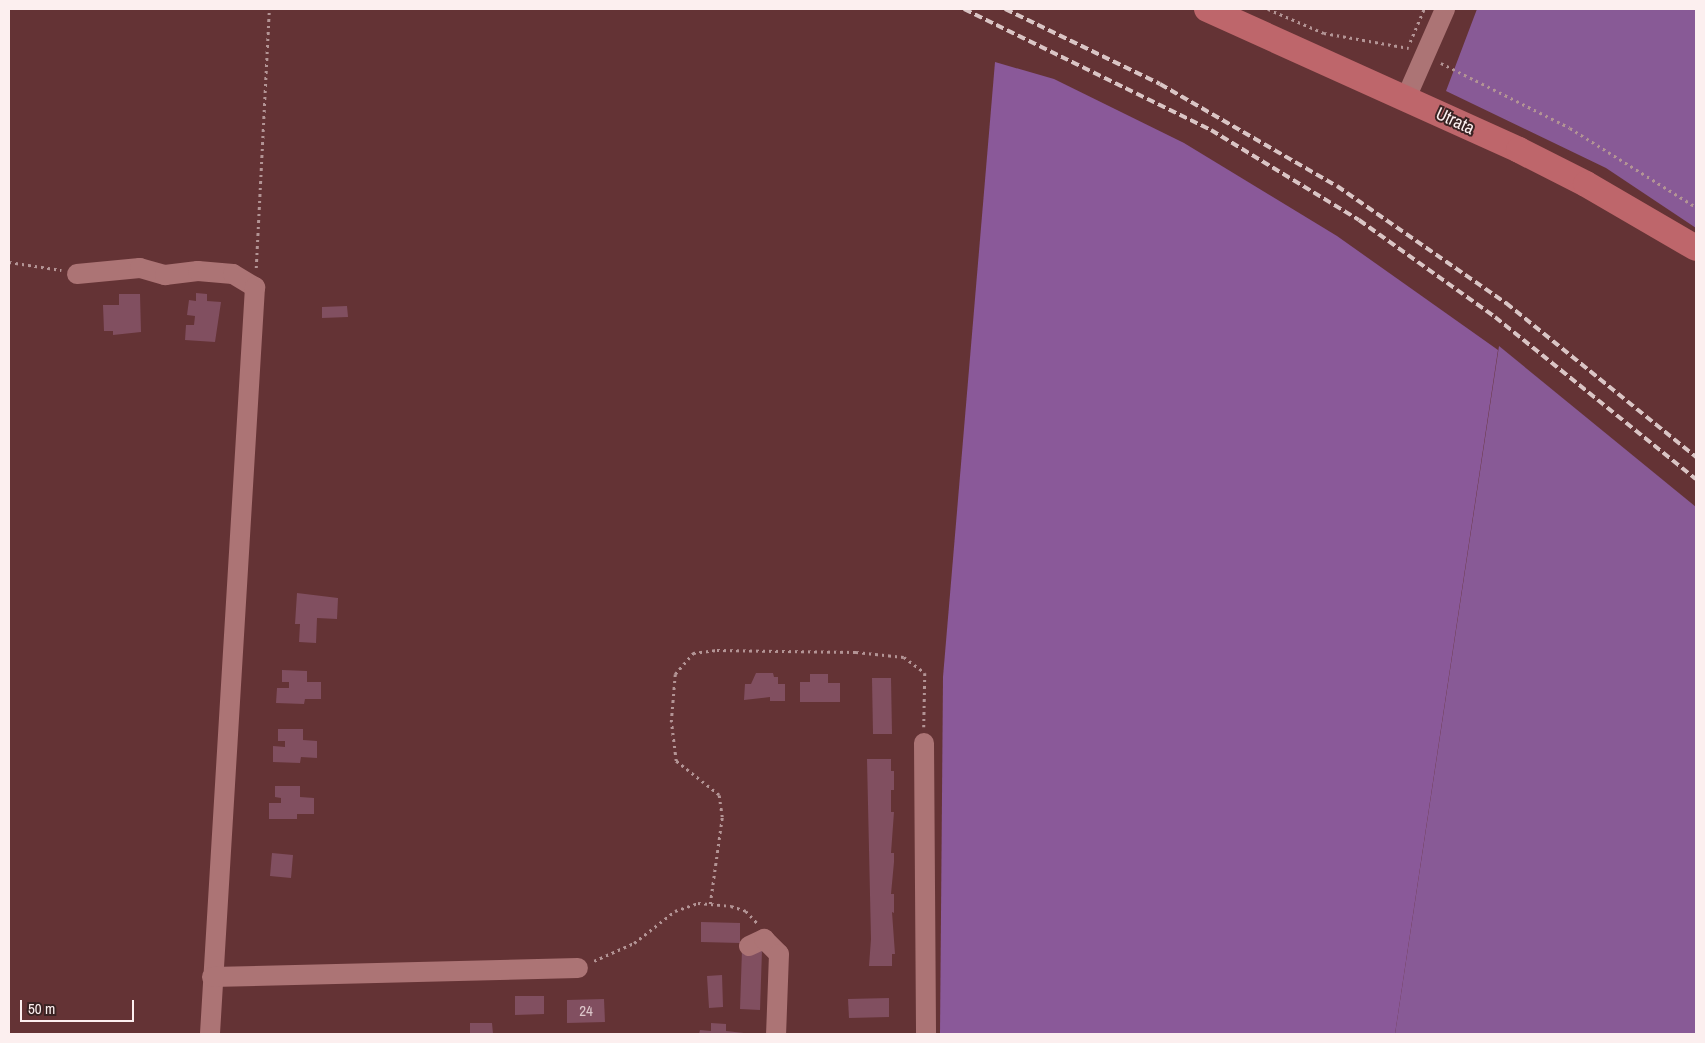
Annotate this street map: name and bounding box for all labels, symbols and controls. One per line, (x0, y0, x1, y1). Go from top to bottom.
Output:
street label: Utrata (1432, 103, 1478, 139)
scale bar (22, 990, 136, 1022)
text: 50 m (28, 998, 55, 1019)
house number: 24 (579, 1002, 593, 1020)

